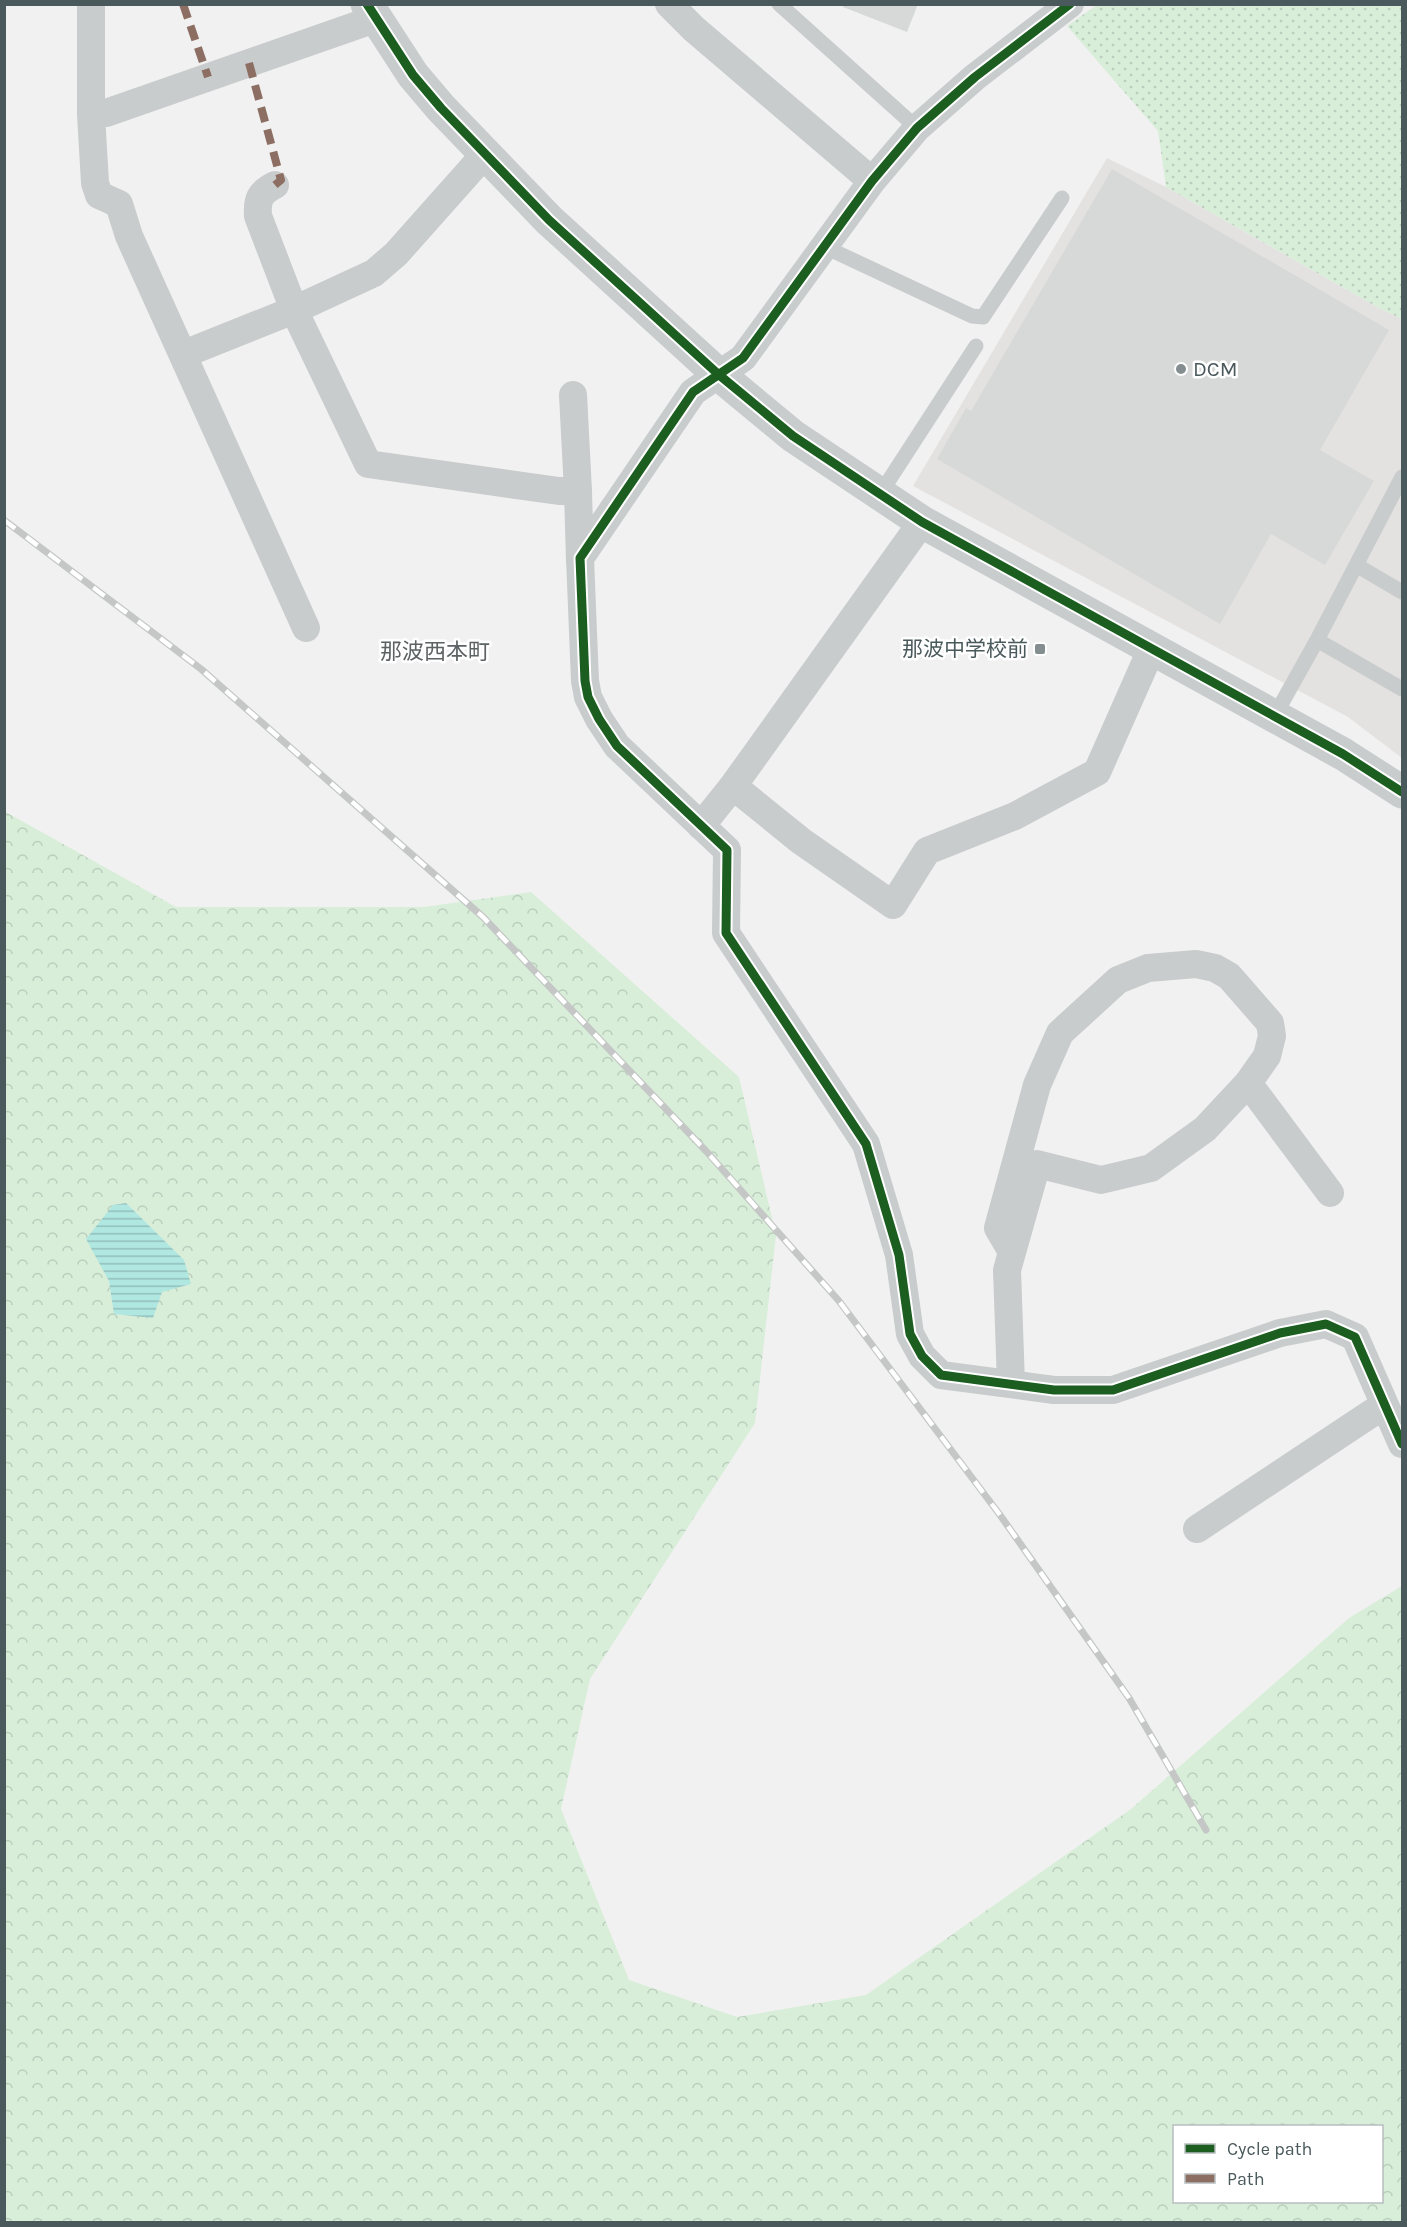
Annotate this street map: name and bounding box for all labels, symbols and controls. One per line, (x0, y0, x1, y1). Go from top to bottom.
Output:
place label: DCM (1193, 357, 1238, 381)
marker: DCM (1174, 362, 1188, 376)
place label: 那波中学校前 (902, 637, 1028, 661)
district label: 那波西本町 (380, 639, 490, 665)
marker: 那波中学校前 (1033, 642, 1047, 656)
legend (1173, 2125, 1383, 2203)
text: Cycle path (1227, 2138, 1312, 2160)
text: Path (1227, 2168, 1265, 2190)

